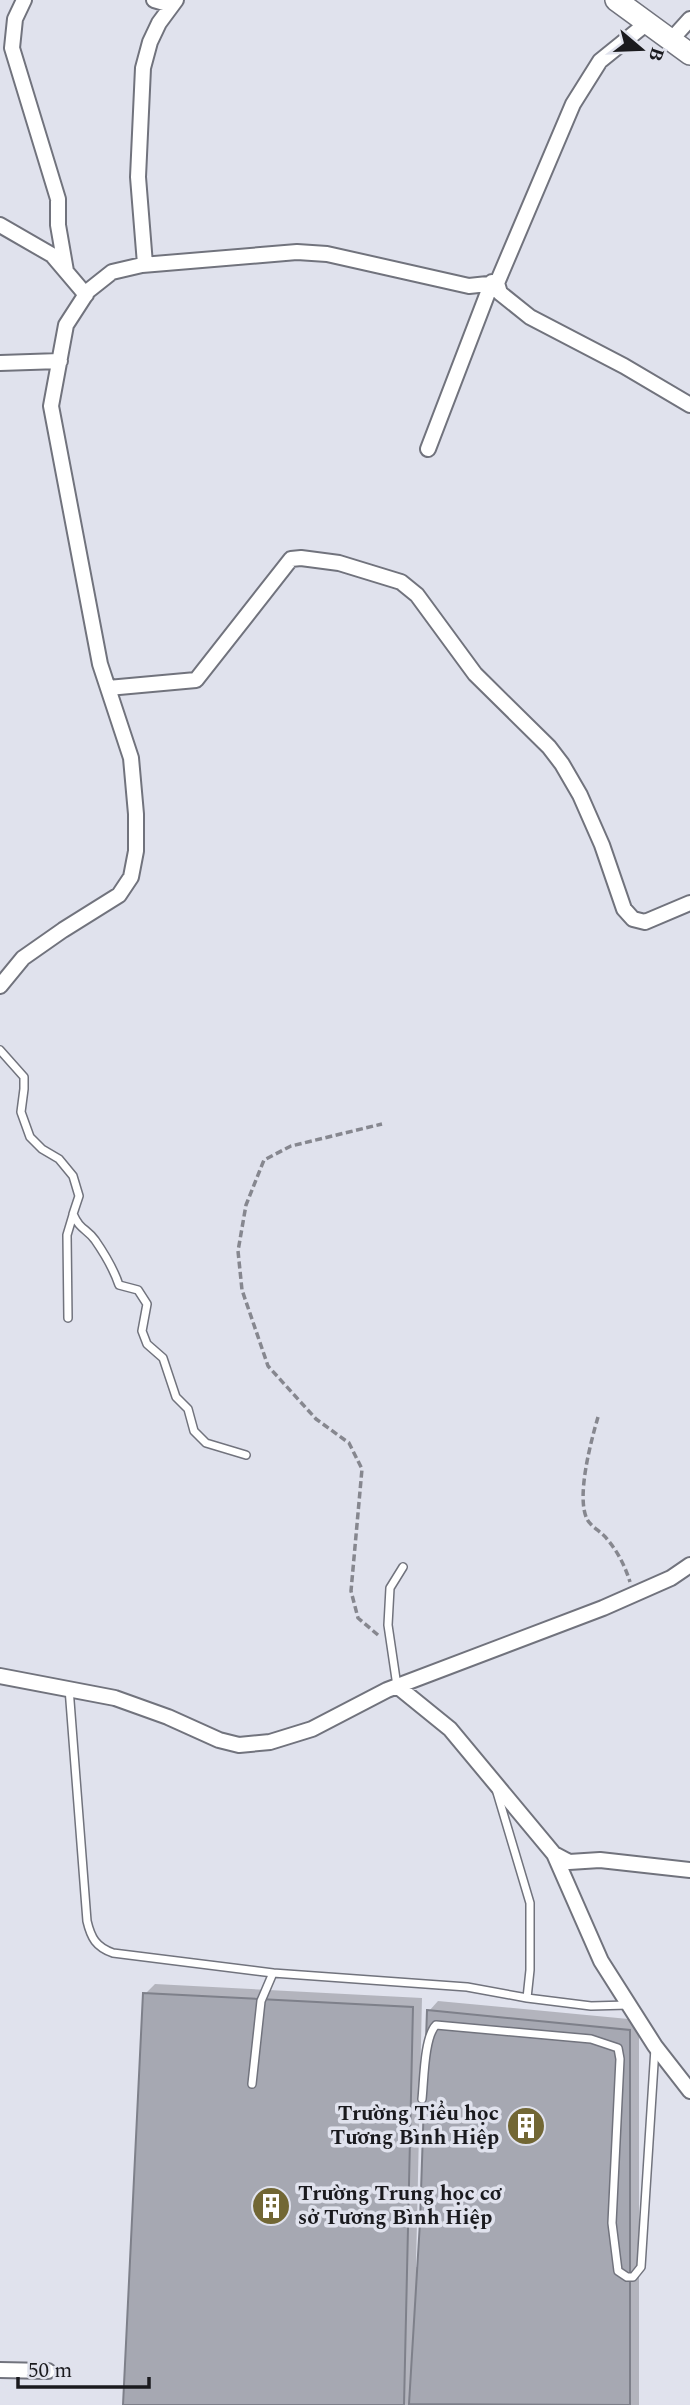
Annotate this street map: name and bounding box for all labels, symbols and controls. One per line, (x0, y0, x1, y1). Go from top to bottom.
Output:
north arrow (606, 14, 676, 84)
text: B (640, 43, 672, 65)
place label: Trường Tiểu học Tương Bình Hiệp (331, 2098, 499, 2154)
building icon: Trường Tiểu học Tương Bình Hiệp (505, 2105, 547, 2147)
place label: Trường Trung học cơ sở Tương Bình Hiệp (298, 2178, 503, 2234)
building icon: Trường Trung học cơ sở Tương Bình Hiệp (250, 2185, 292, 2227)
scale bar (18, 2346, 149, 2390)
text: 50 m (28, 2355, 72, 2387)

